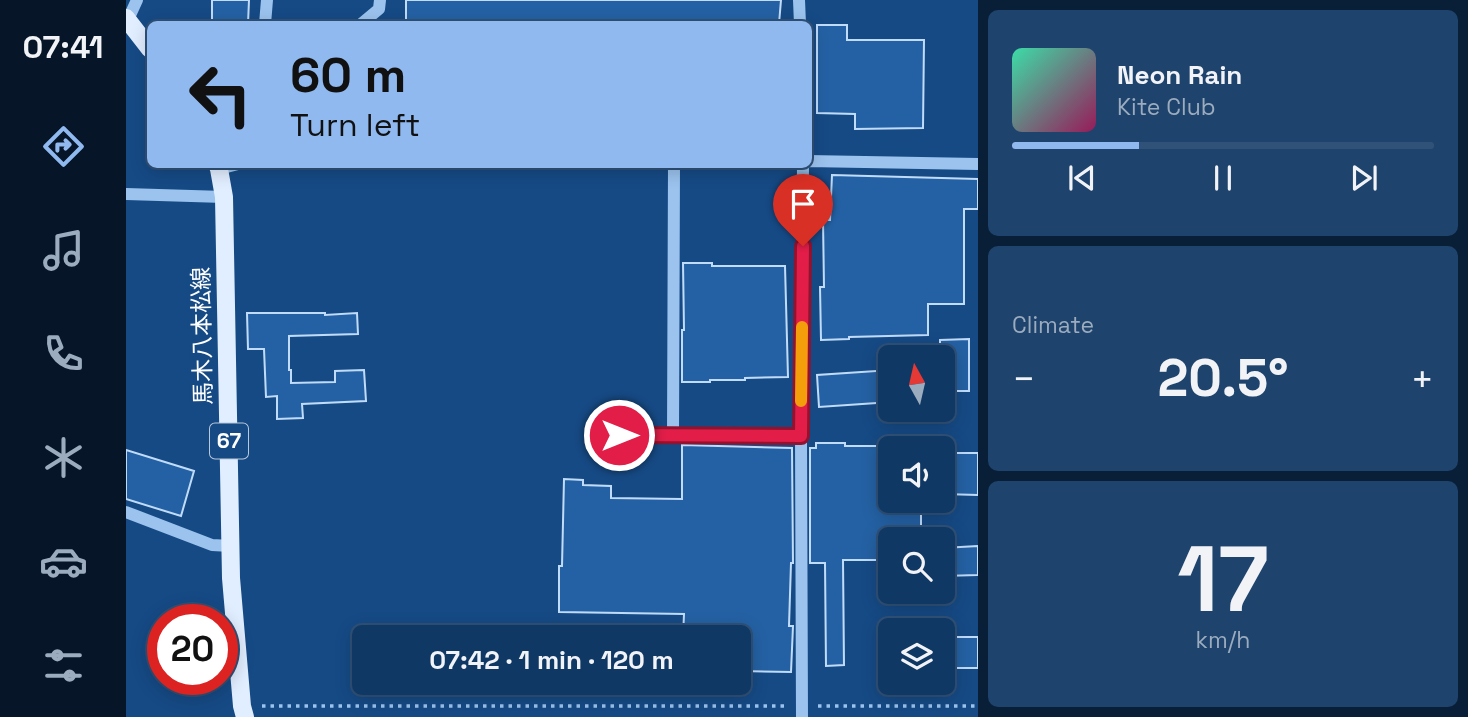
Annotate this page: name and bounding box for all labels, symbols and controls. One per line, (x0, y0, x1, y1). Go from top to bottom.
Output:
text: 07:41 (23, 27, 103, 67)
text: 60 m (290, 44, 406, 106)
icon: left (175, 49, 266, 140)
text: Neon Rain (1117, 58, 1242, 92)
text: Kite Club (1117, 92, 1216, 122)
text: Turn left (290, 105, 420, 145)
icon: directions (39, 122, 88, 171)
icon: previous (1063, 159, 1101, 197)
icon: pause (1204, 159, 1242, 197)
icon: next (1345, 159, 1383, 197)
pin (773, 174, 833, 246)
icon: arrive (784, 185, 822, 223)
icon: music (39, 226, 88, 275)
street label: 馬木八本松線 (186, 267, 218, 405)
text: Climate (1012, 310, 1094, 340)
icon: phone (39, 329, 88, 378)
north arrow (878, 345, 956, 422)
map controls (878, 345, 955, 695)
text: 20.5° (1157, 345, 1289, 411)
text: − (1012, 355, 1036, 403)
text: + (1410, 355, 1434, 403)
position arrow (582, 398, 656, 472)
road number: 67 (210, 424, 248, 458)
icon: climate (39, 433, 88, 482)
button: sound (878, 436, 955, 513)
text: 17 (1177, 521, 1269, 638)
button: search (878, 527, 955, 604)
icon: car (39, 537, 88, 586)
speed limit sign: 20 (147, 604, 238, 695)
button: layers (878, 618, 955, 695)
text: km/h (1196, 625, 1250, 655)
icon: filters (39, 641, 88, 690)
text: 07:42 · 1 min · 120 m (429, 643, 674, 677)

